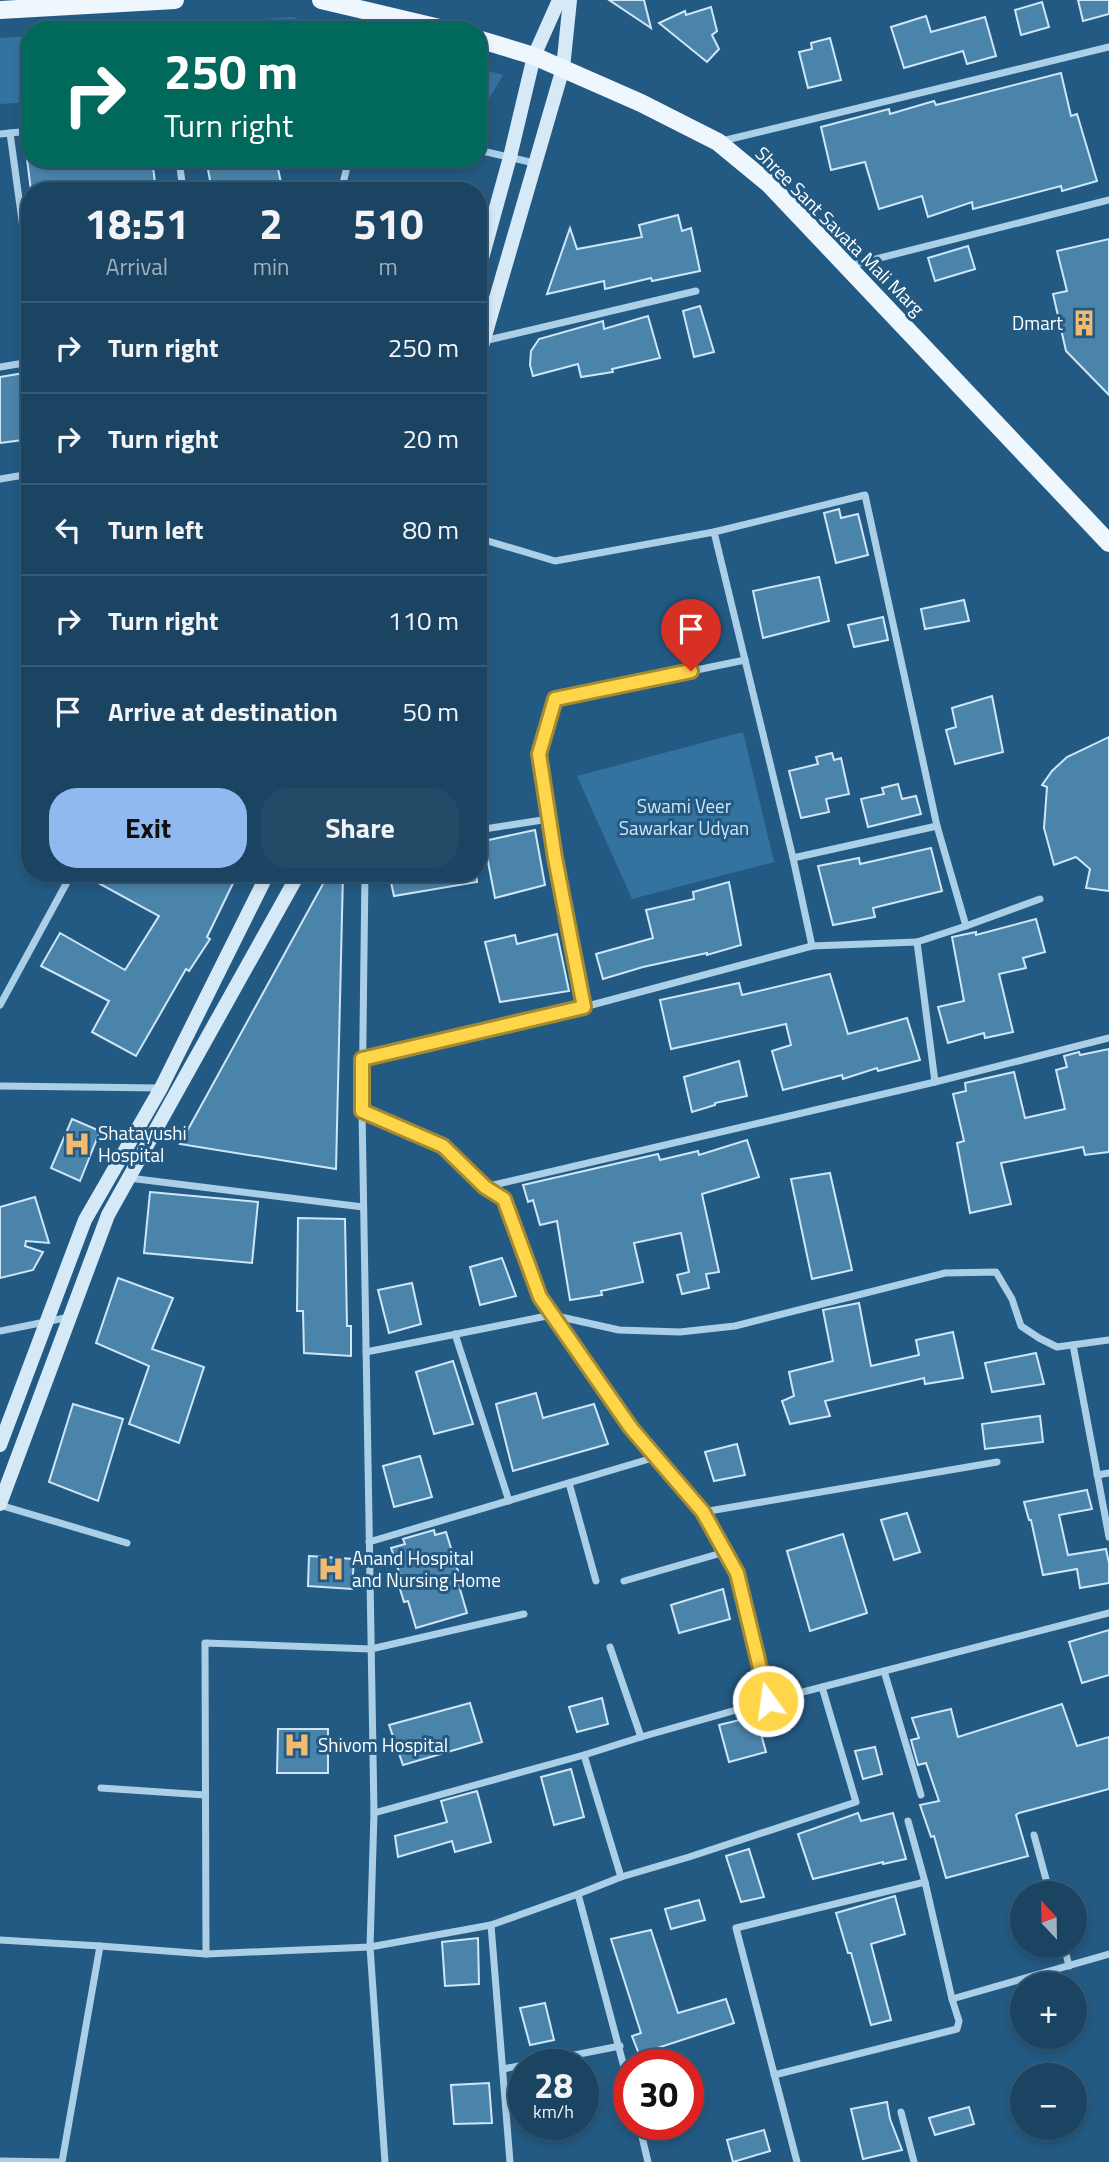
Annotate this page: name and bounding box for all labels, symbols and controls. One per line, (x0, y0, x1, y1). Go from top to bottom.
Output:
text: 250 m (164, 33, 298, 108)
icon: right (49, 49, 140, 140)
text: Turn right (164, 101, 293, 149)
street label: Shree Sant Savata Mali Marg (749, 139, 932, 322)
text: 18:51 (84, 191, 189, 255)
text: 2 (259, 191, 283, 255)
text: 510 (353, 191, 423, 255)
text: Arrival (106, 249, 168, 284)
text: min (253, 249, 289, 284)
text: m (379, 249, 398, 284)
place label: Dmart (1012, 308, 1063, 337)
building icon: Dmart (1069, 308, 1099, 338)
text: Turn right (108, 328, 219, 367)
text: 250 m (388, 328, 459, 367)
icon: right (49, 329, 87, 367)
text: Turn right (108, 419, 219, 458)
text: 20 m (402, 419, 459, 458)
icon: right (49, 420, 87, 458)
text: Turn left (108, 510, 203, 549)
text: 80 m (402, 510, 459, 549)
icon: left (49, 511, 87, 549)
pin (661, 599, 721, 671)
text: Turn right (108, 601, 219, 640)
text: 110 m (388, 601, 459, 640)
icon: right (49, 602, 87, 640)
icon: arrive (672, 610, 710, 648)
text: Arrive at destination (108, 692, 338, 731)
text: 50 m (402, 692, 459, 731)
icon: arrive (49, 693, 87, 731)
button: Exit (49, 788, 247, 868)
button: Share (261, 788, 459, 868)
park label: Swami Veer Sawarkar Udyan (619, 791, 749, 842)
place label: Shatayushi Hospital (98, 1118, 187, 1169)
hospital icon: Shatayushi Hospital (62, 1129, 92, 1159)
place label: Anand Hospital and Nursing Home (352, 1543, 501, 1594)
hospital icon: Anand Hospital and Nursing Home (316, 1554, 346, 1584)
position arrow (731, 1664, 805, 1738)
hospital icon: Shivom Hospital (282, 1730, 312, 1760)
place label: Shivom Hospital (318, 1730, 448, 1759)
north arrow (1010, 1881, 1087, 1958)
map controls (1010, 1881, 1087, 2140)
button: + (1010, 1972, 1087, 2049)
speed limit sign: 30 (613, 2049, 704, 2140)
text: 28 (534, 2058, 573, 2112)
button: − (1010, 2063, 1087, 2140)
text: km/h (533, 2098, 574, 2125)

